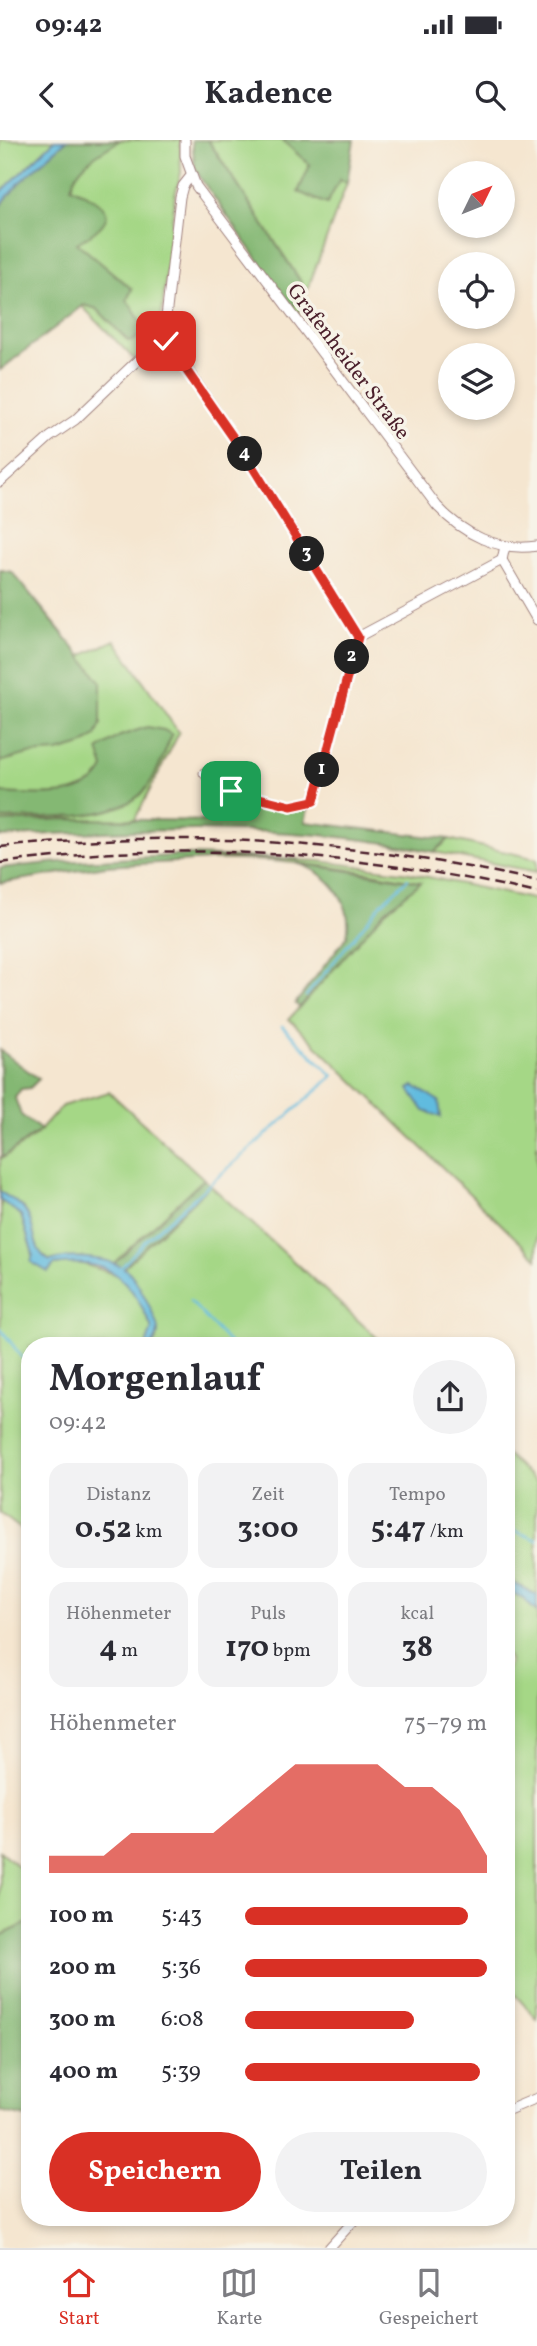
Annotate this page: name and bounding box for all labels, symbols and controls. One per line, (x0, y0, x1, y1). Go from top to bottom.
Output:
text: 09:42 (35, 7, 102, 43)
text: Kadence (204, 73, 333, 117)
icon: back (28, 76, 66, 114)
icon: search (471, 76, 509, 114)
north arrow (438, 161, 514, 238)
map controls (438, 161, 515, 420)
button: locate (438, 252, 515, 329)
street label: Grafenheider Straße (280, 278, 416, 446)
pin (136, 311, 196, 371)
icon: check (147, 322, 185, 360)
button: layers (438, 343, 515, 420)
pin: 4 (228, 436, 262, 472)
text: 4 (239, 440, 250, 466)
pin: 3 (290, 536, 324, 572)
text: 3 (302, 540, 311, 566)
pin: 2 (334, 640, 370, 674)
text: 2 (347, 643, 356, 669)
pin: 1 (304, 752, 340, 788)
text: 1 (318, 756, 325, 782)
pin (201, 761, 261, 821)
icon: arrive (212, 772, 250, 810)
text: Morgenlauf (49, 1354, 262, 1407)
button: share (413, 1360, 487, 1434)
text: 09:42 (49, 1407, 107, 1439)
text: Distanz (86, 1482, 151, 1508)
text: Zeit (251, 1482, 285, 1508)
text: Tempo (389, 1482, 446, 1508)
text: 0.52 (75, 1508, 132, 1550)
text: 3:00 (237, 1508, 299, 1550)
text: 5:47 (371, 1508, 426, 1550)
text: km (132, 1519, 163, 1545)
text: /km (426, 1519, 464, 1545)
text: Höhenmeter (66, 1601, 171, 1627)
text: Puls (250, 1601, 286, 1627)
text: kcal (400, 1601, 434, 1627)
text: 4 (99, 1627, 117, 1669)
text: 170 (225, 1627, 269, 1669)
text: 38 (401, 1627, 433, 1669)
text: m (117, 1638, 138, 1664)
text: bpm (269, 1638, 311, 1664)
text: Höhenmeter (49, 1708, 176, 1740)
text: 75–79 m (404, 1708, 487, 1740)
text: 100 m (49, 1900, 114, 1932)
text: 5:43 (161, 1900, 202, 1932)
text: 200 m (49, 1952, 116, 1984)
text: 5:36 (161, 1952, 201, 1984)
text: 300 m (49, 2004, 116, 2036)
text: 6:08 (161, 2004, 204, 2036)
text: 400 m (49, 2056, 118, 2088)
text: 5:39 (161, 2056, 201, 2088)
button: Speichern (49, 2132, 261, 2212)
button: Teilen (275, 2132, 487, 2212)
tab: Start (58, 2264, 100, 2332)
tab: Karte (216, 2264, 262, 2332)
tab: Gespeichert (379, 2264, 479, 2332)

